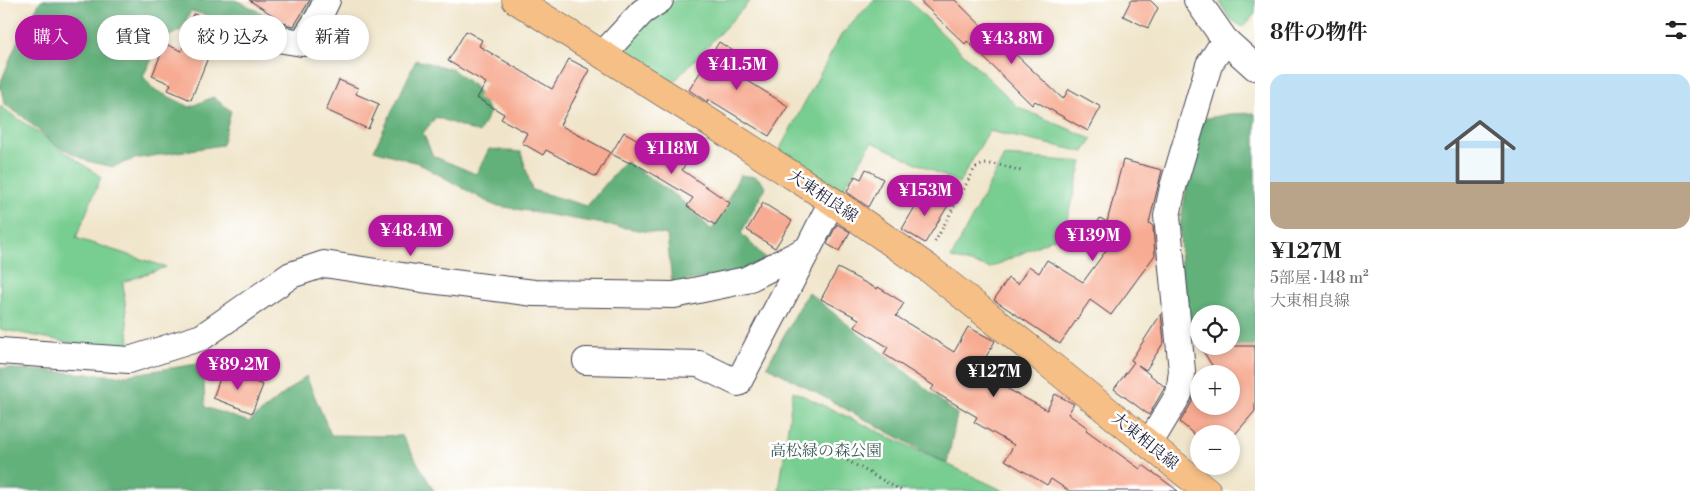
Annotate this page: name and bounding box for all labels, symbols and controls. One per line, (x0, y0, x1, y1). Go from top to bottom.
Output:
chip: 購入 (15, 15, 87, 60)
chip: 賃貸 (97, 15, 169, 60)
chip: 絞り込み (179, 15, 287, 60)
chip: 新着 (297, 15, 369, 60)
icon: filters (1662, 16, 1690, 44)
text: 8件の物件 (1270, 20, 1367, 46)
pin: ¥43.8M (971, 22, 1053, 65)
text: ¥43.8M (981, 29, 1043, 49)
pin: ¥41.5M (696, 48, 778, 91)
text: ¥41.5M (707, 55, 767, 75)
icon: home (1435, 107, 1525, 197)
pin: ¥118M (637, 132, 707, 175)
text: ¥118M (646, 139, 698, 159)
street label: 大東相良線 (784, 165, 862, 227)
pin: ¥153M (890, 174, 960, 217)
text: ¥153M (898, 181, 952, 201)
pin: ¥48.4M (370, 214, 452, 257)
pin: ¥139M (1058, 220, 1128, 262)
text: ¥48.4M (379, 221, 443, 241)
text: ¥139M (1066, 226, 1120, 246)
text: ¥127M (1270, 239, 1341, 265)
text: 5部屋 · 148 m² (1270, 268, 1369, 288)
text: 大東相良線 (1270, 291, 1350, 311)
map controls (1190, 305, 1240, 475)
button: locate (1190, 305, 1240, 355)
pin: ¥89.2M (197, 348, 279, 391)
text: ¥89.2M (207, 355, 269, 375)
pin: ¥127M (959, 356, 1029, 398)
text: ¥127M (967, 362, 1021, 382)
button: + (1190, 365, 1240, 415)
street label: 大東相良線 (1108, 408, 1182, 474)
button: − (1190, 425, 1240, 475)
park label: 高松緑の森公園 (770, 441, 882, 461)

